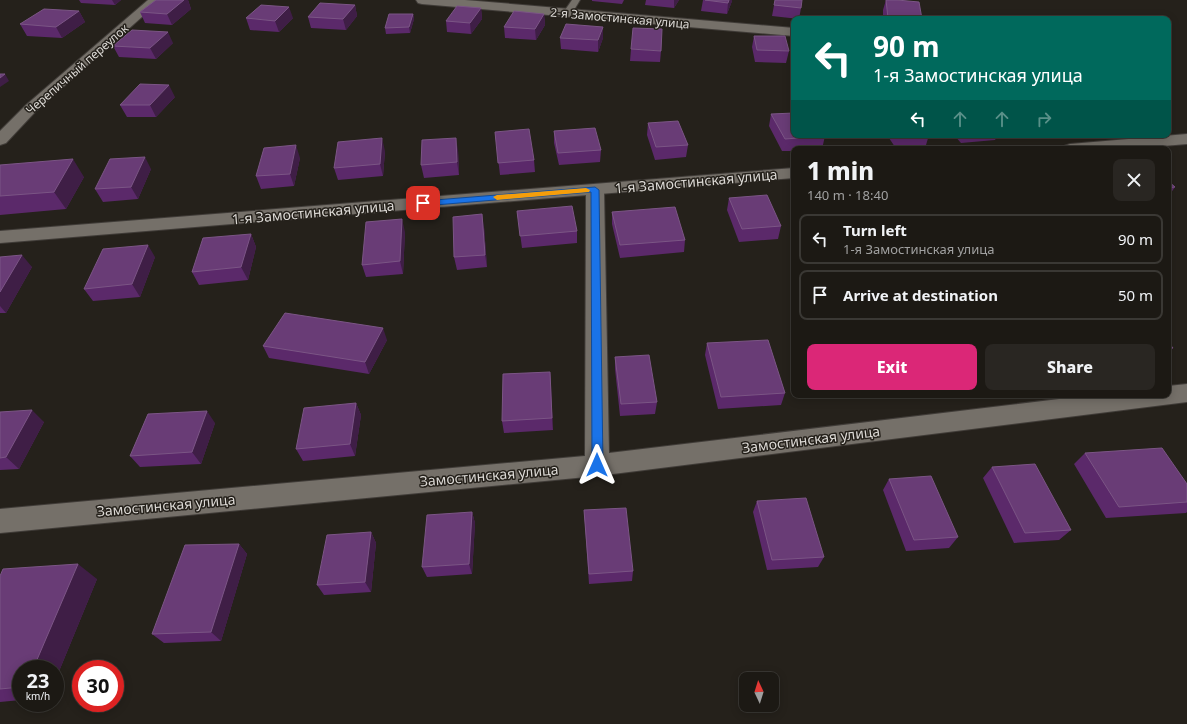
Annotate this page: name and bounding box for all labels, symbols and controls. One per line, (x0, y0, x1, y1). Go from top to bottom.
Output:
street label: 2-я Замостинская улица (550, 3, 690, 33)
street label: Черепичный переулок (22, 19, 132, 118)
text: 90 m (873, 27, 940, 65)
icon: left (807, 32, 859, 84)
text: 1-я Замостинская улица (873, 63, 1083, 87)
icon: left (907, 108, 929, 130)
icon: ahead (949, 108, 971, 130)
icon: ahead (991, 108, 1013, 130)
icon: right (1033, 108, 1055, 130)
text: 1 min (807, 154, 874, 187)
button: close (1113, 159, 1155, 201)
street label: 1-я Замостинская улица (614, 164, 778, 198)
pin (406, 186, 440, 220)
text: 140 m · 18:40 (807, 186, 888, 204)
icon: arrive (412, 192, 434, 214)
street label: 1-я Замостинская улица (231, 195, 395, 229)
text: Turn left (843, 220, 907, 240)
icon: left (809, 228, 831, 250)
text: 90 m (1118, 229, 1153, 249)
text: 1-я Замостинская улица (843, 240, 994, 258)
icon: arrive (809, 284, 831, 306)
text: Arrive at destination (843, 285, 998, 305)
text: 50 m (1118, 285, 1153, 305)
button: Exit (807, 344, 977, 390)
button: Share (985, 344, 1155, 390)
street label: Замостинская улица (741, 421, 881, 457)
position arrow (576, 444, 618, 486)
street label: Замостинская улица (419, 459, 559, 491)
street label: Замостинская улица (96, 489, 236, 521)
speed limit sign: 30 (72, 660, 124, 712)
text: 23 (27, 667, 49, 694)
north arrow (739, 672, 779, 712)
map controls (739, 672, 779, 712)
text: km/h (26, 689, 50, 703)

